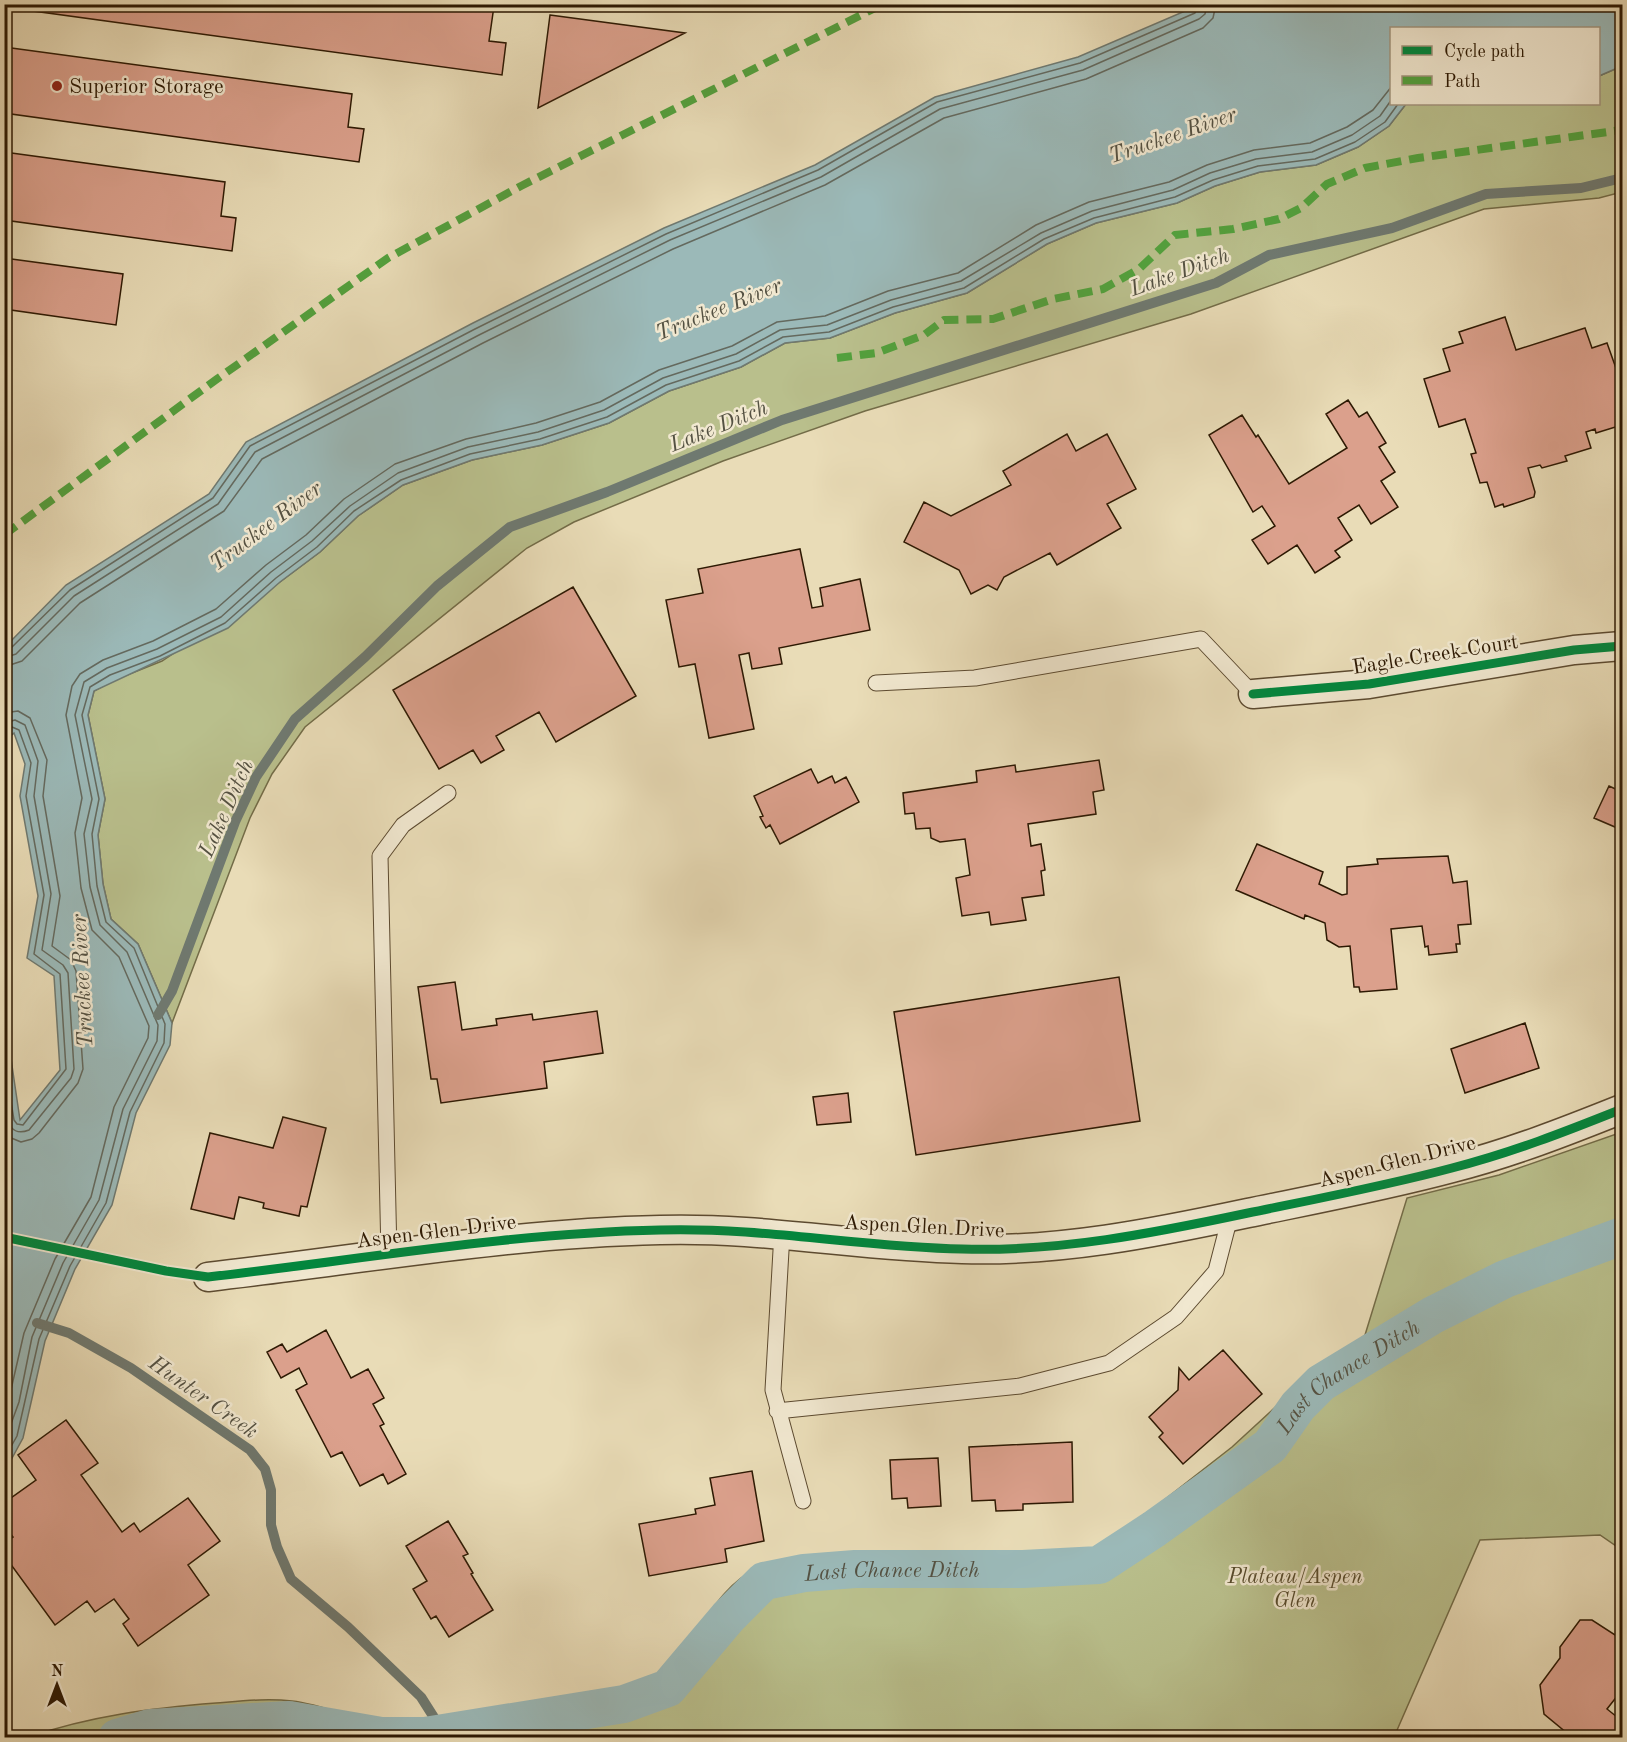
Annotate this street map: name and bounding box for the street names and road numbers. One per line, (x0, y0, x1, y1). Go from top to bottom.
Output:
street label: Eagle Creek Court (1351, 632, 1520, 679)
street label: Aspen Glen Drive (1317, 1133, 1478, 1192)
street label: Aspen Glen Drive (355, 1212, 517, 1253)
street label: Aspen Glen Drive (843, 1213, 1005, 1242)

